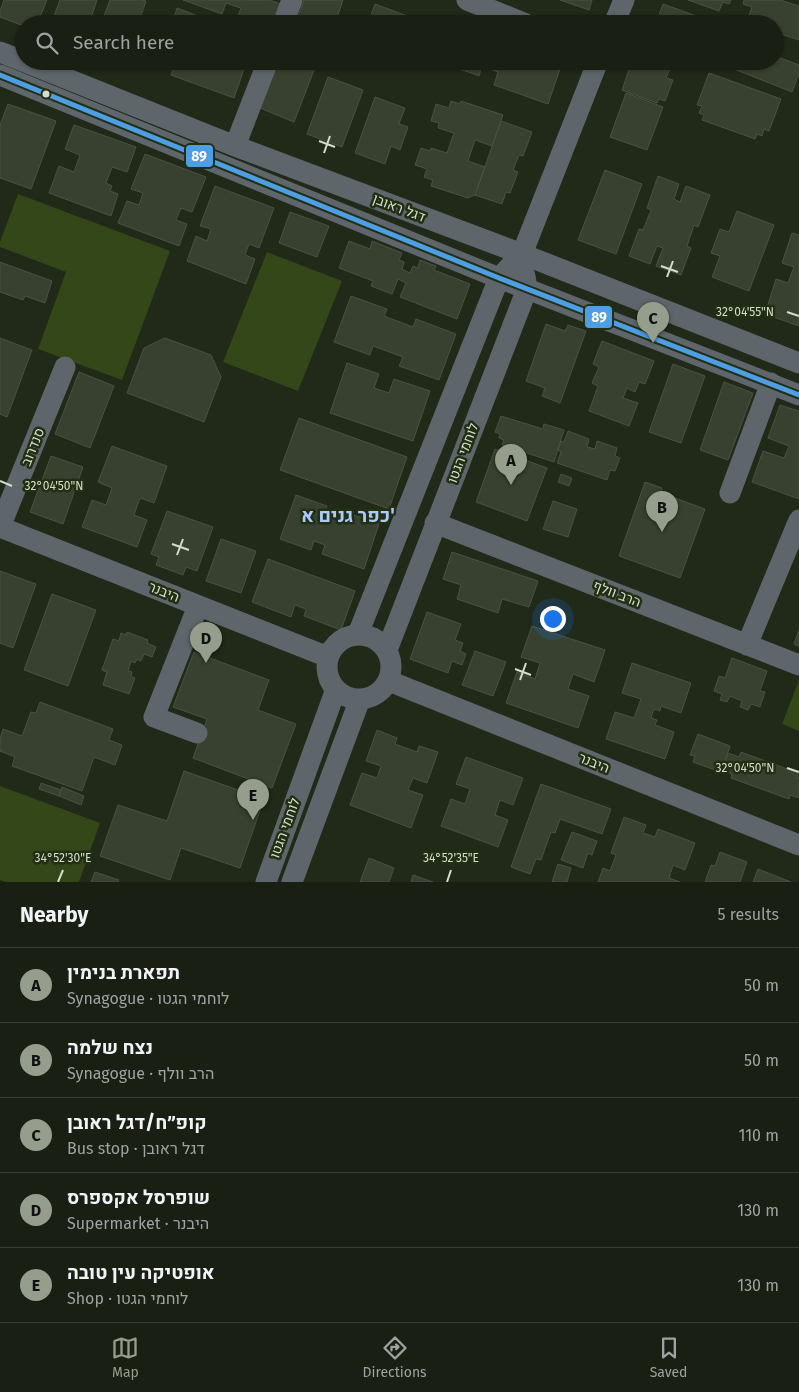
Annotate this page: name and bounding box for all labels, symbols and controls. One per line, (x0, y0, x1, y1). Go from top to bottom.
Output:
search box (15, 15, 784, 70)
icon: search (33, 29, 61, 57)
text: Search here (73, 31, 174, 54)
unlabelled marker (41, 89, 51, 99)
line badge: 89 (185, 144, 214, 168)
text: 89 (191, 148, 207, 165)
street label: דגל ראובן (370, 190, 428, 226)
pin: C (637, 302, 669, 343)
line badge: 89 (584, 305, 613, 329)
text: 32°04'55"N (716, 305, 774, 319)
text: 89 (591, 309, 607, 326)
street label: לוחמי הגטו (444, 421, 482, 485)
street label: סנדרוב (18, 425, 48, 469)
pin: A (495, 444, 527, 485)
text: 32°04'50"N (25, 479, 83, 493)
pin: B (646, 491, 678, 532)
district label: כפר גנים א' (301, 504, 395, 527)
street label: הרב וולף (591, 577, 643, 611)
street label: היבנר (146, 578, 182, 606)
your location (540, 606, 566, 632)
pin: D (190, 622, 222, 663)
street label: היבנר (576, 749, 612, 777)
text: 32°04'50"N (716, 761, 774, 775)
pin: E (237, 779, 269, 820)
street label: לוחמי הגטו (266, 795, 304, 861)
text: 34°52'30"E (35, 851, 91, 865)
text: 34°52'35"E (423, 851, 479, 865)
text: Nearby (20, 902, 88, 928)
text: 5 results (718, 905, 779, 924)
text: תפארת בנימין (67, 961, 180, 984)
text: A (31, 976, 41, 995)
text: 50 m (744, 976, 779, 995)
text: Synagogue · לוחמי הגטו (67, 989, 229, 1008)
text: נצח שלמה (67, 1036, 153, 1059)
text: B (31, 1051, 41, 1070)
text: 50 m (744, 1051, 779, 1070)
text: Synagogue · הרב וולף (67, 1064, 214, 1083)
text: קופ״ח/דגל ראובן (67, 1111, 207, 1134)
text: C (31, 1126, 41, 1145)
text: 110 m (738, 1126, 779, 1145)
text: Bus stop · דגל ראובן (67, 1139, 205, 1158)
text: שופרסל אקספרס (67, 1186, 210, 1209)
text: D (31, 1201, 41, 1220)
text: 130 m (737, 1201, 779, 1220)
text: Supermarket · היבנר (67, 1214, 209, 1233)
text: אופטיקה עין טובה (67, 1261, 215, 1284)
text: E (32, 1276, 40, 1295)
text: 130 m (737, 1276, 779, 1295)
text: Shop · לוחמי הגטו (67, 1289, 188, 1308)
tab: Map (111, 1334, 139, 1381)
tab: Directions (362, 1334, 427, 1381)
tab: Saved (650, 1334, 688, 1381)

